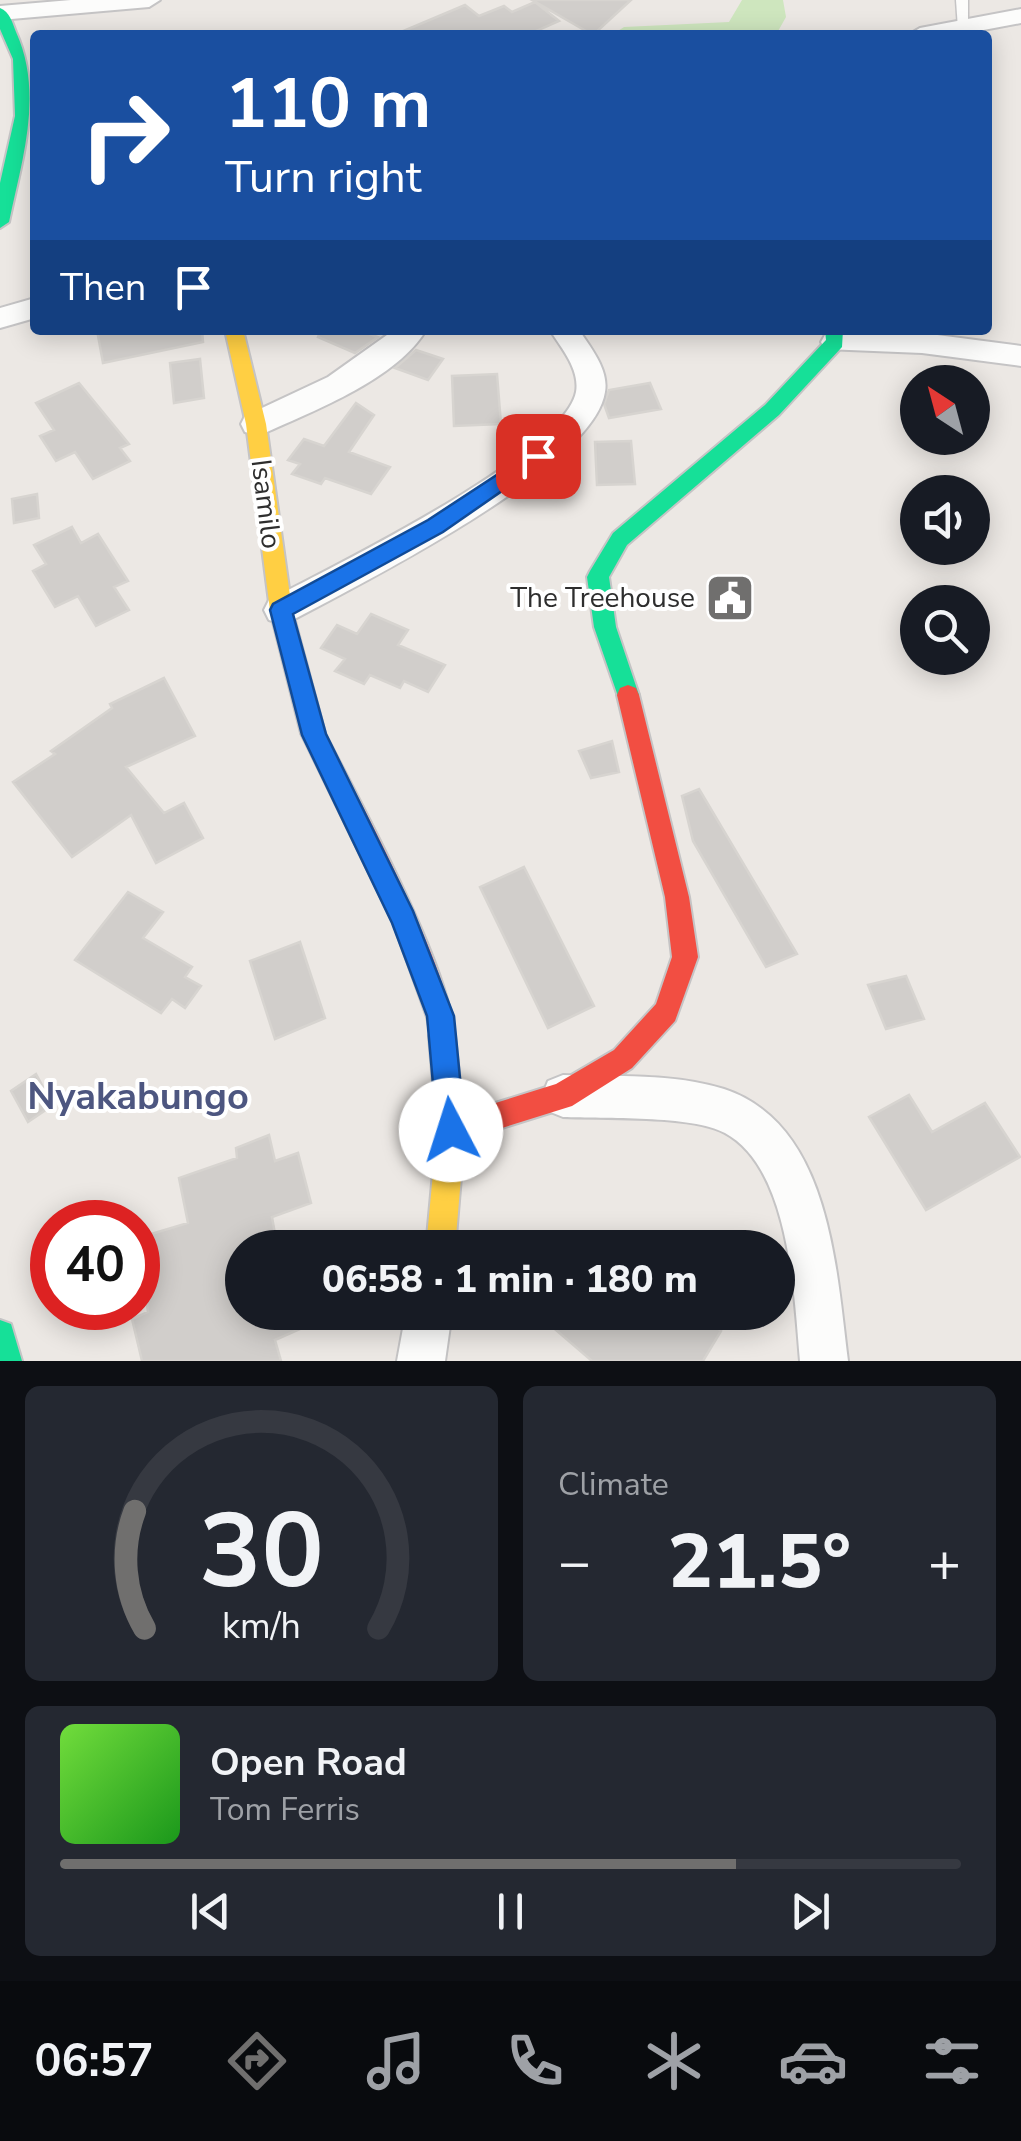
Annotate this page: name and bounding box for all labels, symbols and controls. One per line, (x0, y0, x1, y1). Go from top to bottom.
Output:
text: 110 m (225, 56, 431, 152)
icon: right (60, 70, 190, 200)
text: Turn right (225, 147, 422, 208)
icon: arrive (166, 260, 221, 315)
text: Then (60, 262, 146, 313)
north arrow (900, 365, 990, 455)
map controls (900, 365, 990, 675)
pin (496, 414, 581, 499)
icon: arrive (511, 429, 566, 484)
street label: Isamilo (242, 457, 290, 551)
button: sound (900, 475, 990, 565)
public building icon: The Treehouse (704, 572, 756, 624)
place label: The Treehouse (510, 579, 695, 617)
button: search (900, 585, 990, 675)
district label: Nyakabungo (27, 1071, 249, 1122)
position arrow (399, 1078, 503, 1182)
speed limit sign: 40 (30, 1200, 160, 1330)
text: 06:58 · 1 min · 180 m (322, 1254, 698, 1305)
text: Climate (558, 1463, 669, 1506)
text: 30 (199, 1481, 324, 1623)
text: 21.5° (668, 1511, 851, 1613)
text: − (558, 1525, 591, 1600)
text: + (928, 1525, 961, 1600)
text: km/h (222, 1602, 301, 1651)
text: Open Road (210, 1737, 407, 1788)
text: Tom Ferris (210, 1788, 360, 1831)
icon: previous (183, 1884, 238, 1939)
icon: pause (483, 1884, 538, 1939)
icon: next (783, 1884, 838, 1939)
icon: directions (222, 2026, 292, 2096)
icon: music (361, 2026, 431, 2096)
icon: phone (500, 2026, 570, 2096)
icon: climate (639, 2026, 709, 2096)
icon: car (778, 2026, 848, 2096)
icon: filters (917, 2026, 987, 2096)
text: 06:57 (34, 2031, 154, 2092)

